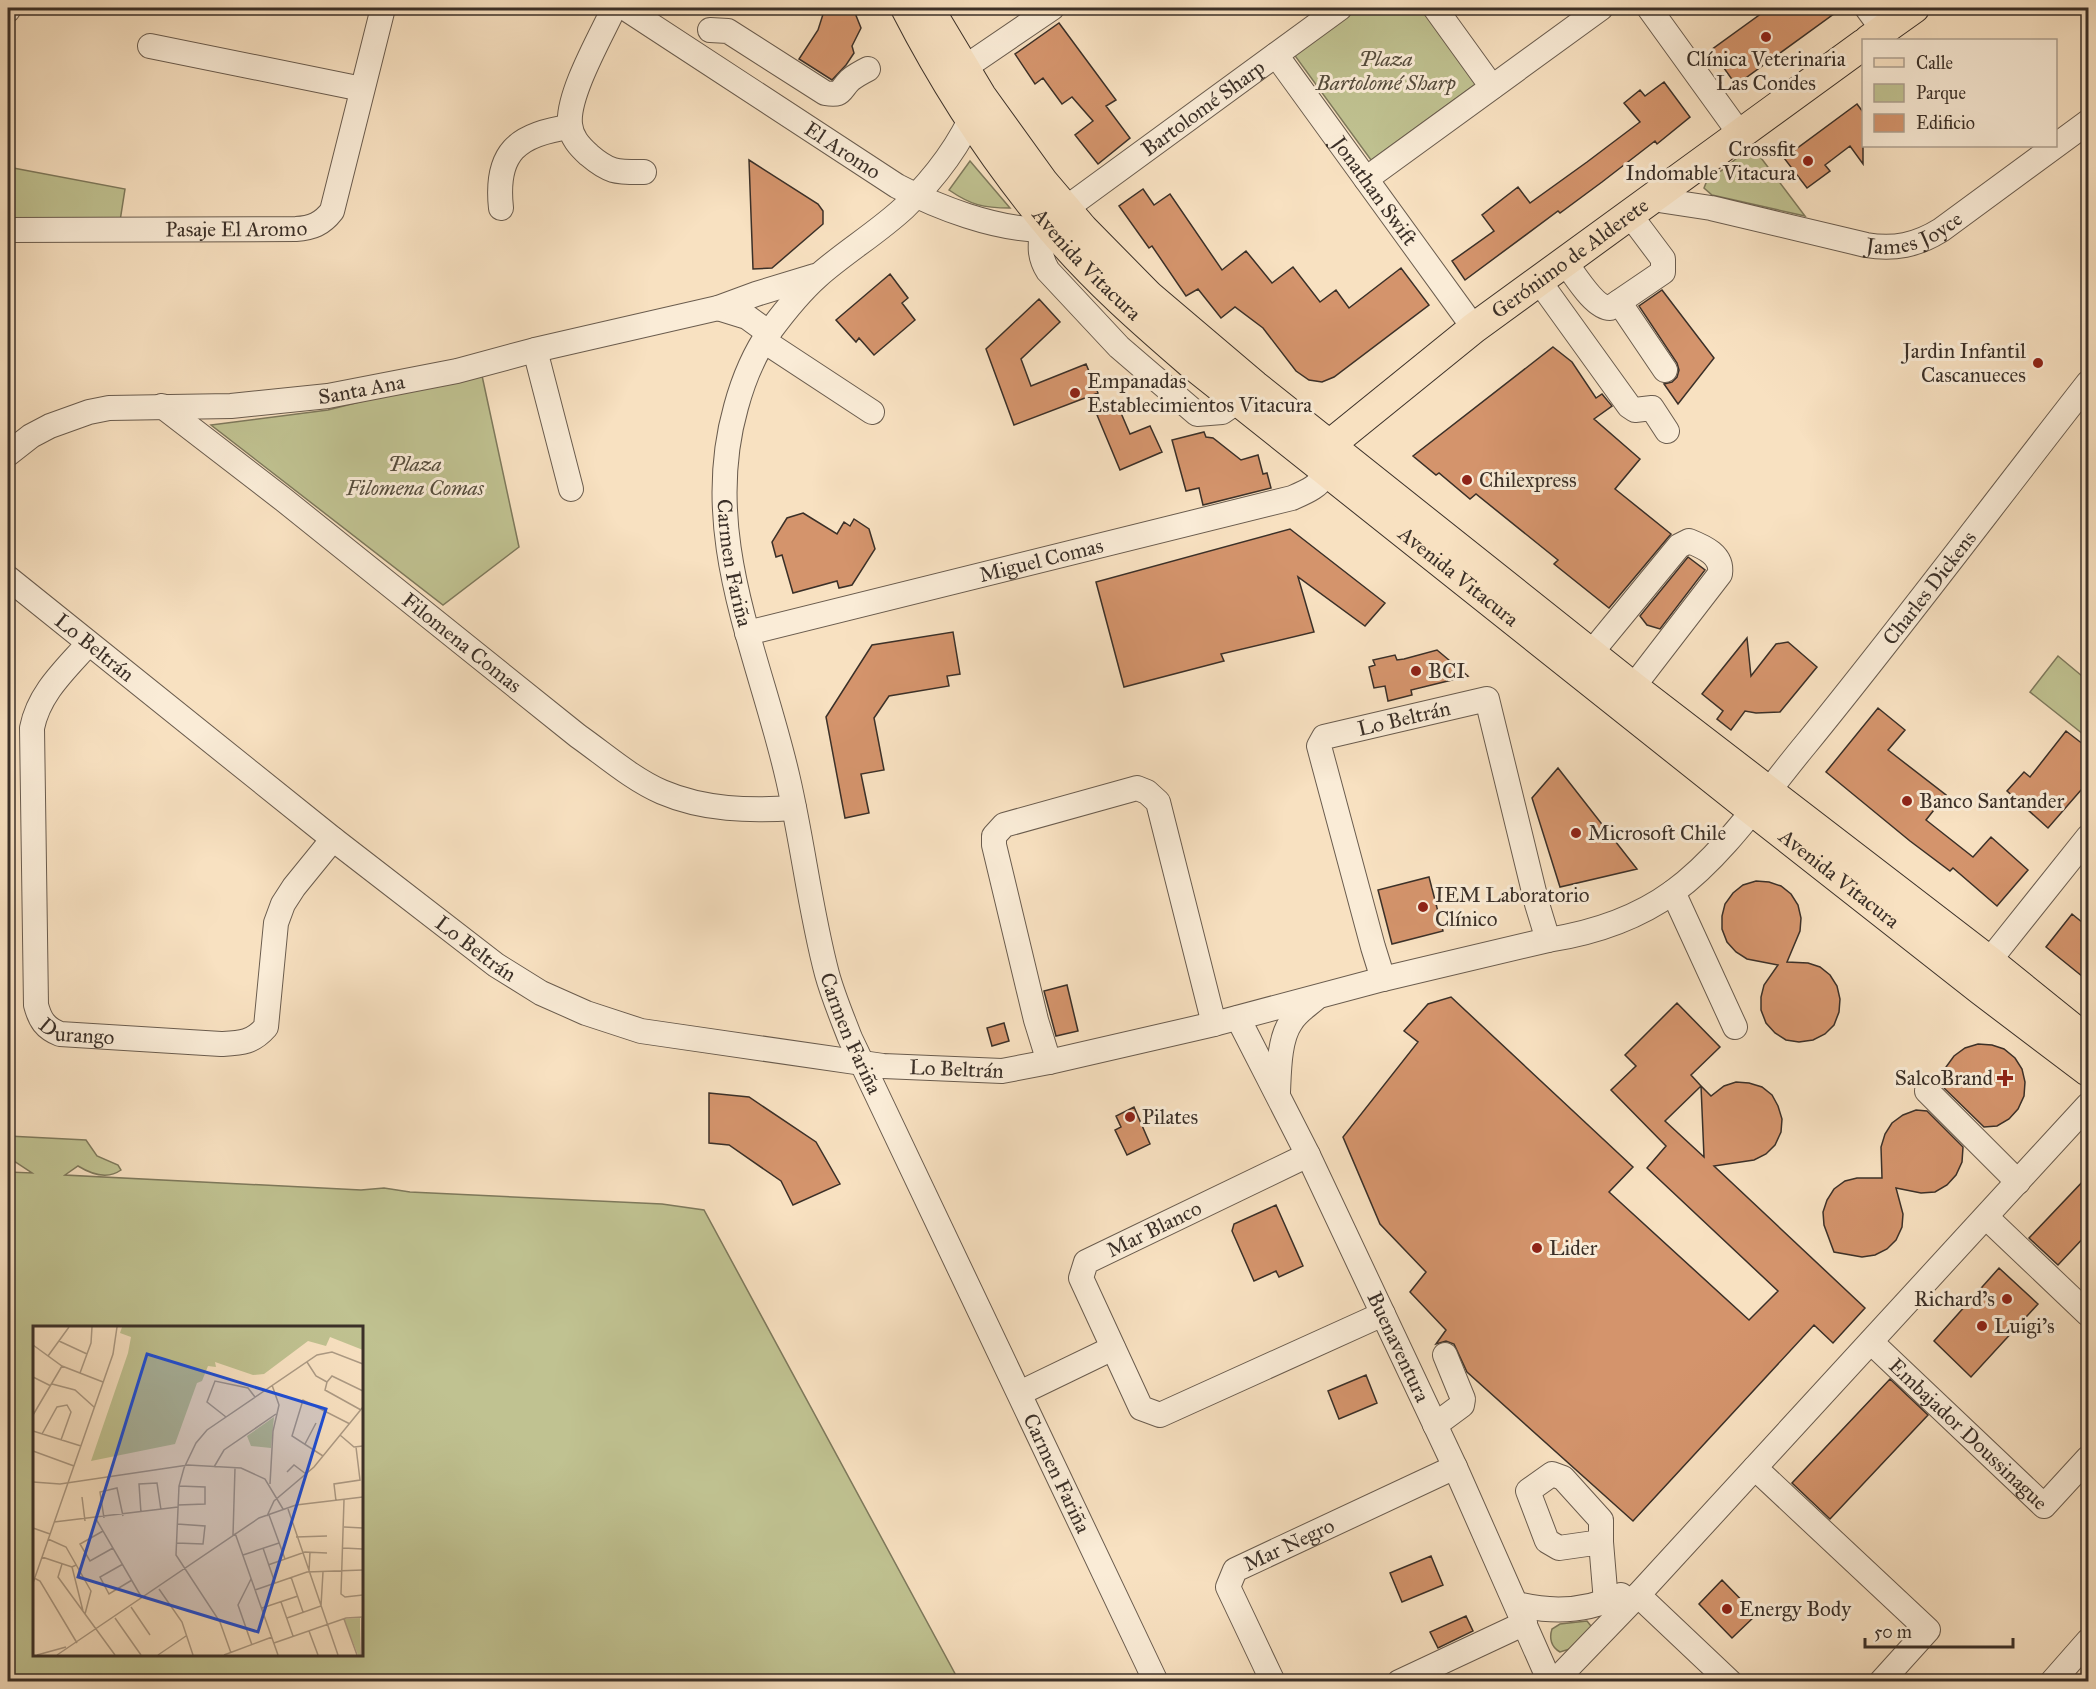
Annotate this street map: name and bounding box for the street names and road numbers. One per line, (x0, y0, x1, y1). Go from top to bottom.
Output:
street label: Bartolomé Sharp (1136, 54, 1270, 162)
street label: El Aromo (799, 116, 886, 185)
street label: Jonathan Swift (1325, 130, 1423, 251)
street label: Gerónimo de Alderete (1486, 192, 1654, 324)
street label: Avenida Vitacura (1026, 202, 1147, 326)
street label: James Joyce (1863, 206, 1968, 260)
street label: Pasaje El Aromo (165, 215, 309, 242)
street label: Santa Ana (317, 368, 407, 410)
street label: Carmen Fariña (711, 499, 758, 630)
street label: Avenida Vitacura (1392, 520, 1524, 632)
street label: Charles Dickens (1877, 525, 1982, 650)
street label: Miguel Comas (976, 532, 1106, 588)
street label: Filomena Comas (397, 587, 527, 699)
street label: Lo Beltrán (50, 608, 140, 687)
street label: Lo Beltrán (1355, 695, 1453, 742)
street label: Avenida Vitacura (1773, 823, 1905, 934)
street label: Lo Beltrán (430, 910, 521, 987)
street label: Carmen Fariña (814, 970, 888, 1098)
street label: Durango (33, 1012, 115, 1050)
street label: Lo Beltrán (909, 1054, 1004, 1084)
street label: Mar Blanco (1102, 1195, 1206, 1263)
street label: Buenaventura (1361, 1287, 1436, 1406)
street label: Embajador Doussinague (1883, 1353, 2053, 1516)
street label: Carmen Fariña (1017, 1409, 1096, 1537)
street label: Mar Negro (1239, 1512, 1339, 1577)

